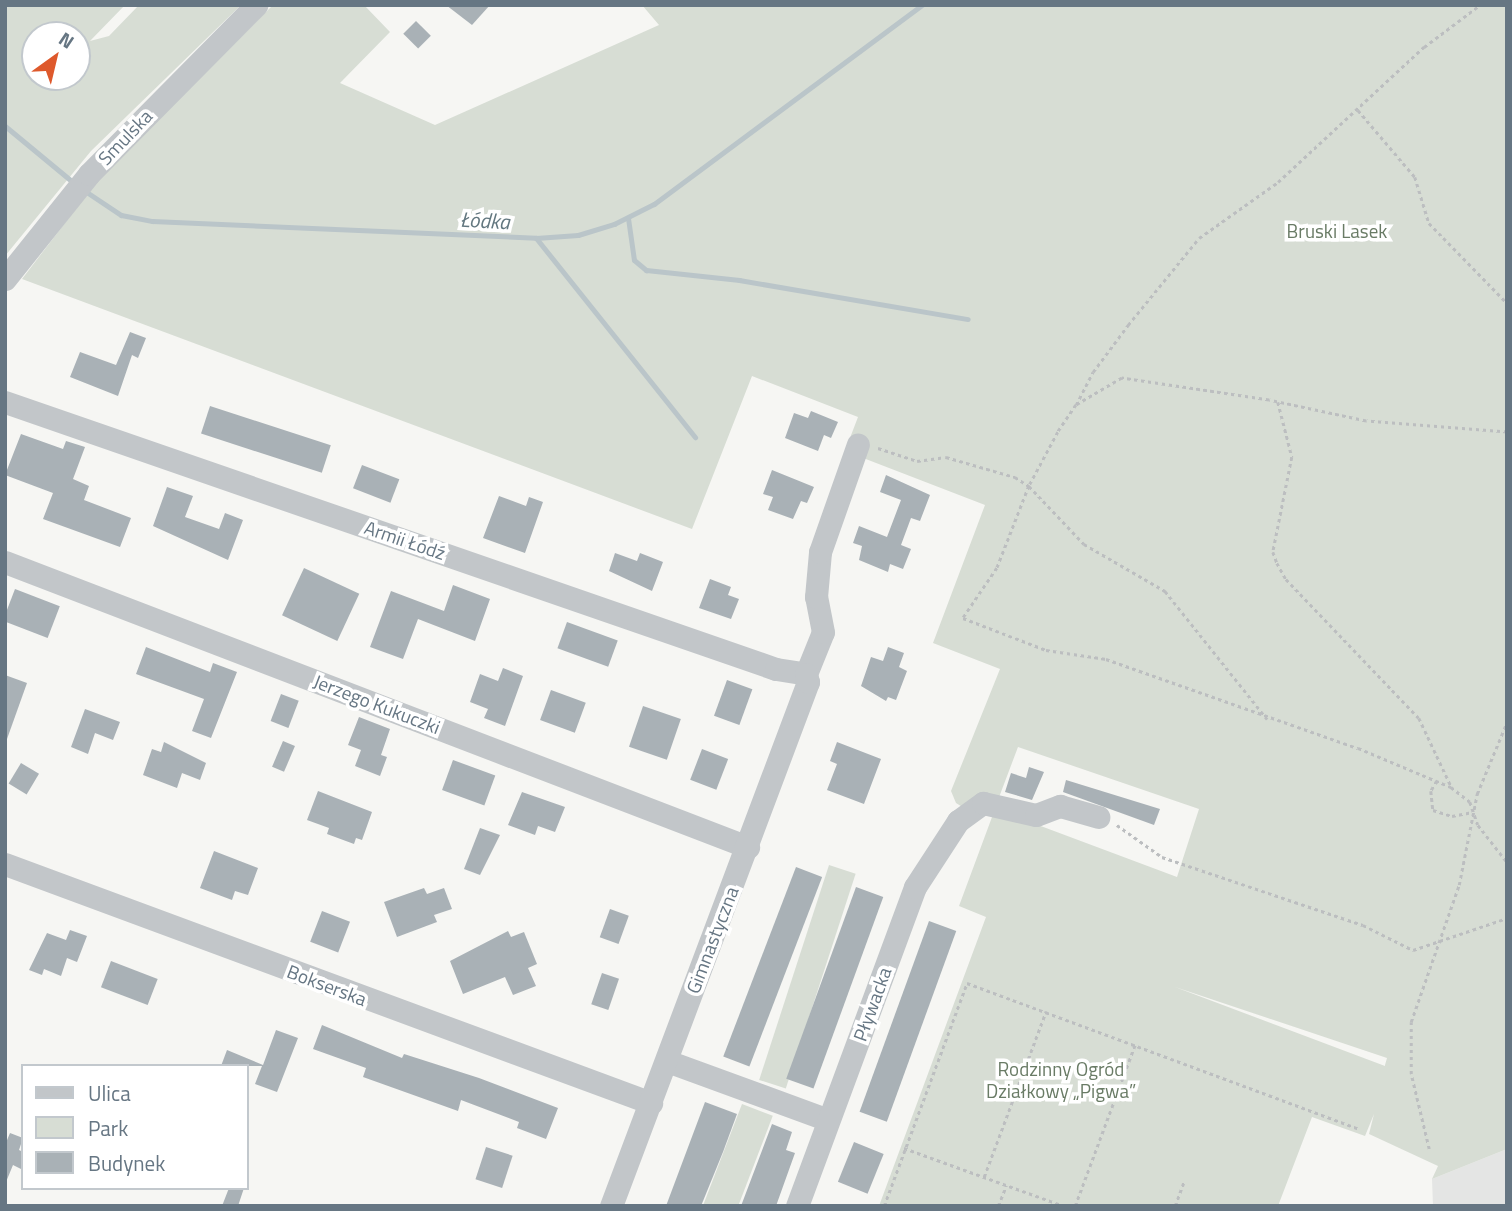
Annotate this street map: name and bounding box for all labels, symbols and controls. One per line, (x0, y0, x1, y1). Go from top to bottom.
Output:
north arrow (21, 21, 91, 91)
text: N (53, 24, 80, 56)
street label: Smulska (93, 105, 157, 169)
water label: Łódka (460, 206, 510, 234)
park label: Bruski Lasek (1287, 220, 1387, 242)
street label: Armii Łódź (362, 516, 448, 564)
street label: Jerzego Kukuczki (310, 669, 444, 739)
street label: Gimnastyczna (681, 883, 743, 997)
street label: Bokserska (284, 959, 370, 1011)
street label: Pływacka (848, 964, 896, 1044)
park label: Rodzinny Ogród Działkowy „Pigwa” (986, 1058, 1136, 1102)
legend (21, 1064, 248, 1190)
text: Ulica (88, 1077, 131, 1109)
text: Park (88, 1112, 128, 1144)
text: Budynek (88, 1147, 165, 1179)

